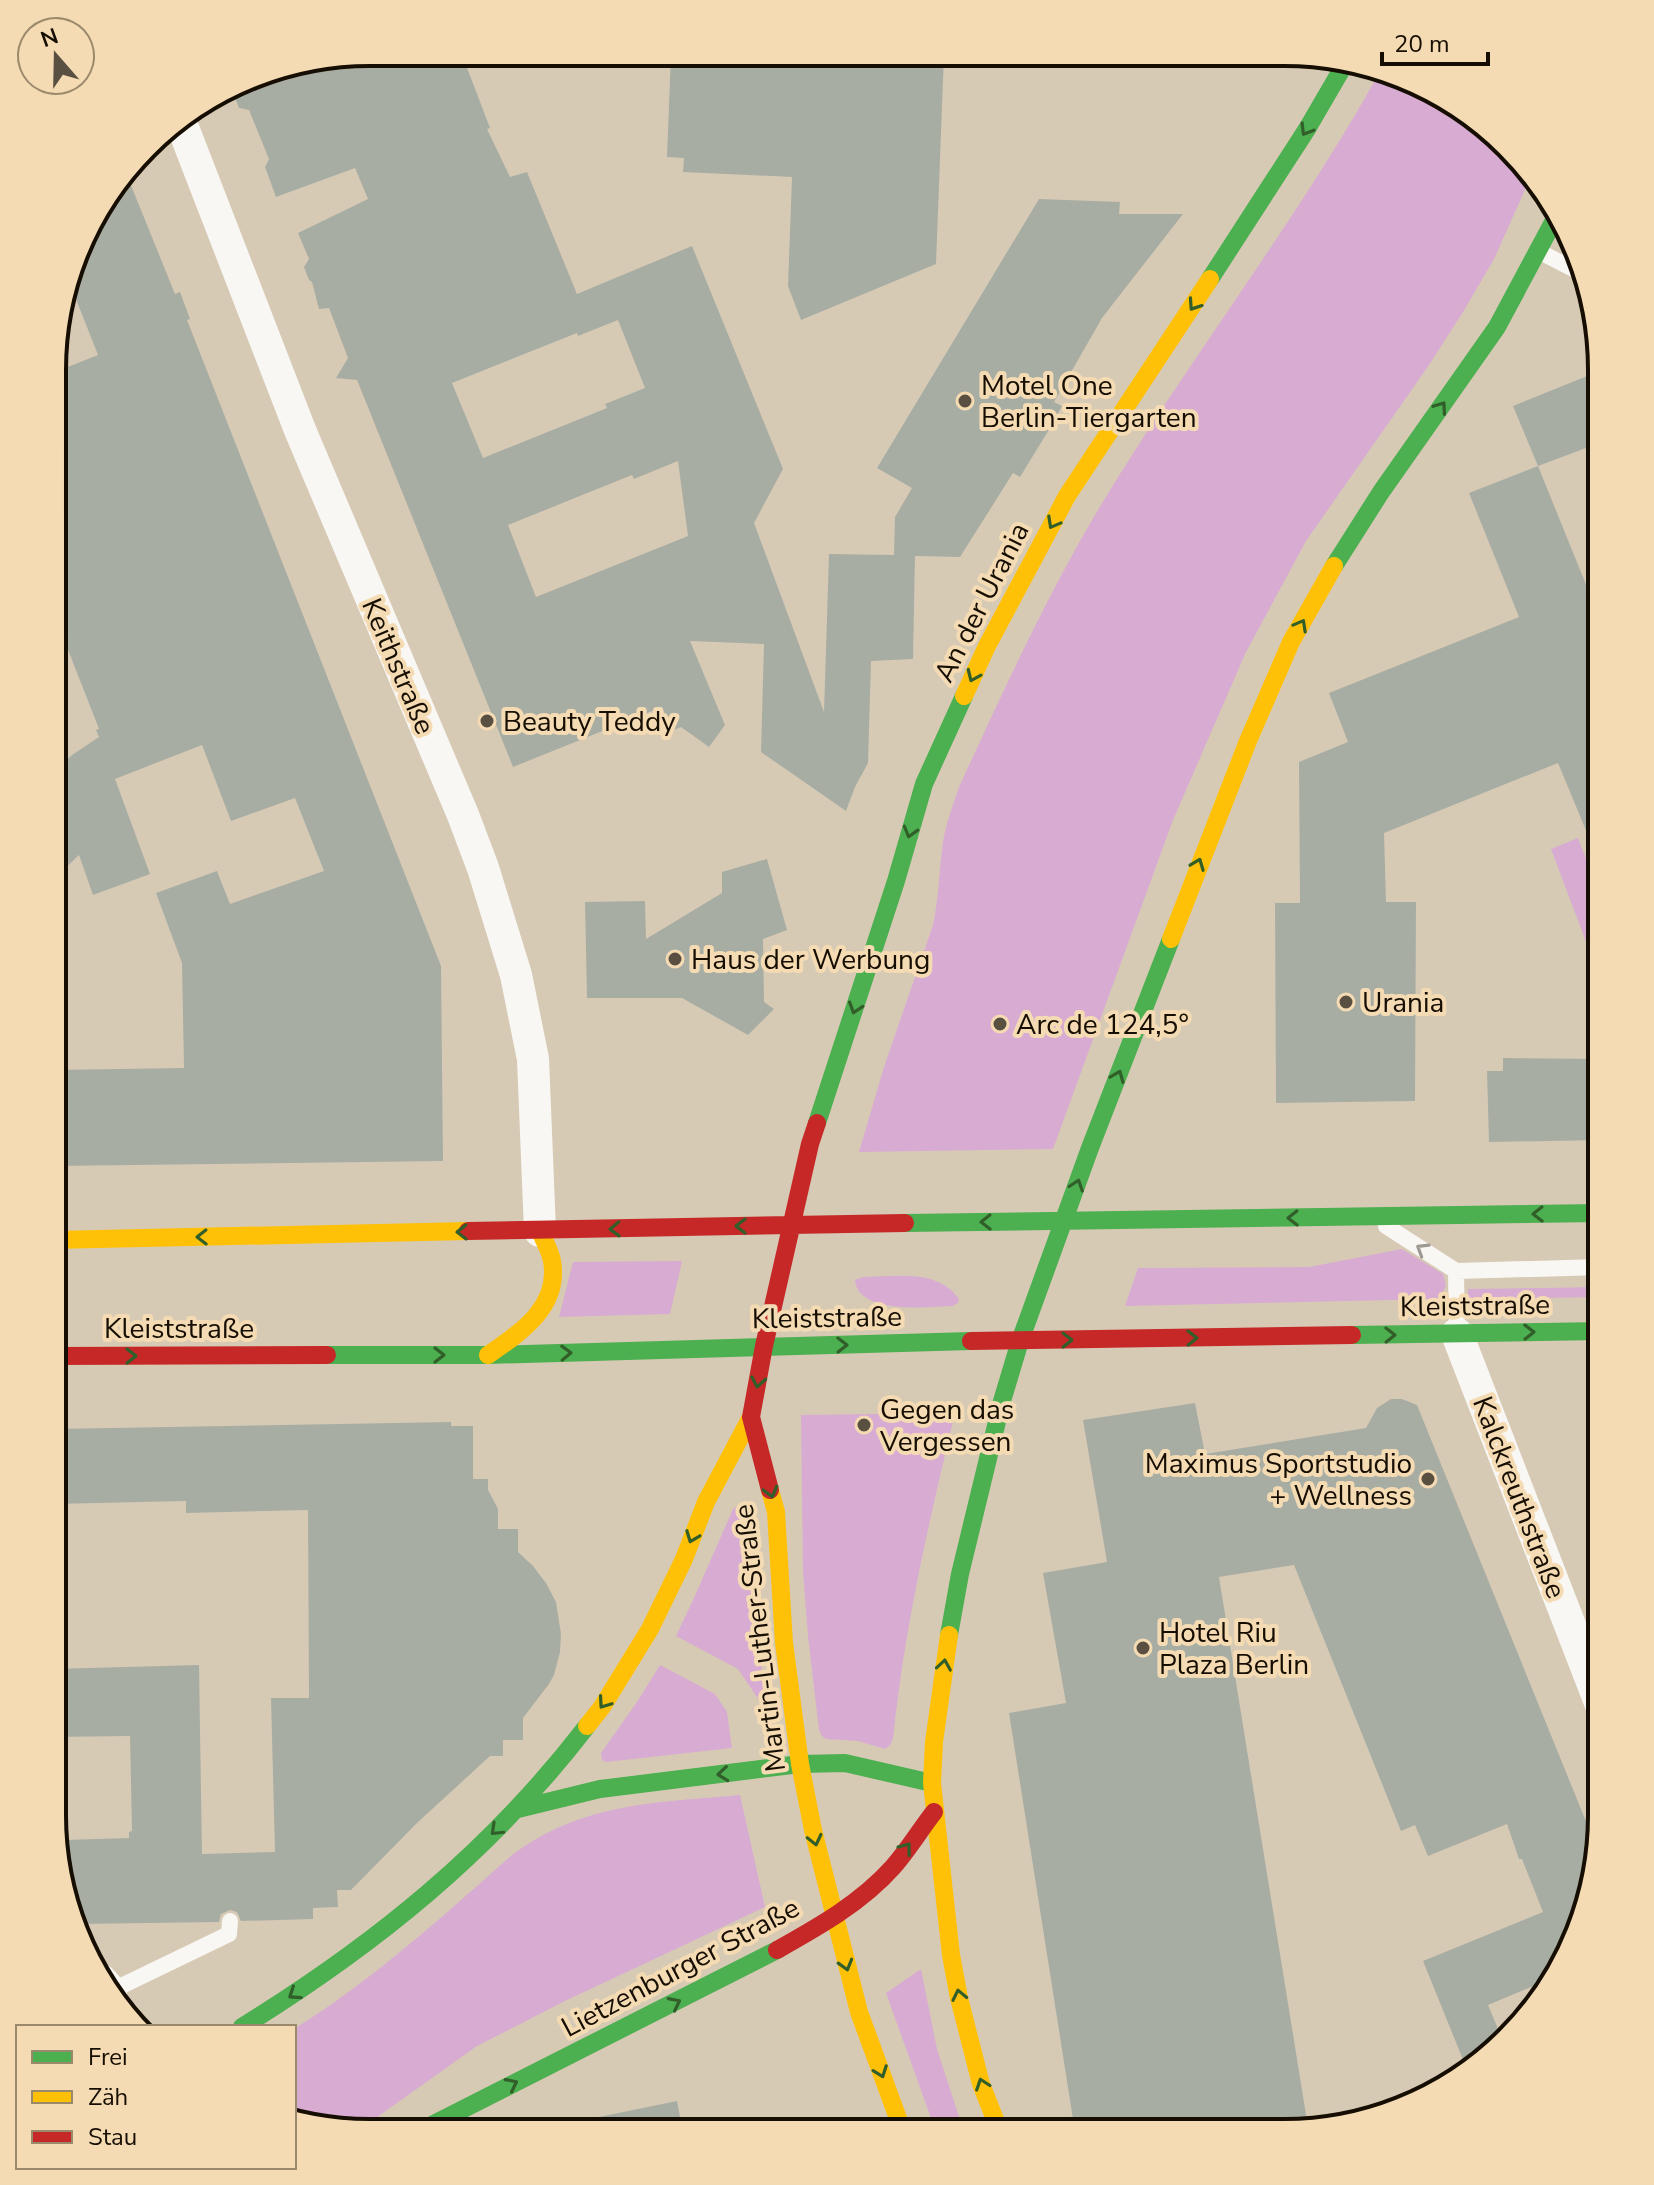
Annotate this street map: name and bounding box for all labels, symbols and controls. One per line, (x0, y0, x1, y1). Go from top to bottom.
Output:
north arrow (16, 16, 96, 96)
scale bar (1382, 16, 1488, 66)
text: N (37, 21, 62, 55)
text: 20 m (1394, 28, 1450, 60)
one-way arrow (1300, 121, 1316, 136)
one-way arrow (1188, 296, 1203, 310)
place label: Motel One Berlin-Tiergarten (981, 367, 1197, 437)
marker: Motel One Berlin-Tiergarten (956, 392, 974, 410)
one-way arrow (1431, 401, 1446, 415)
one-way arrow (1047, 515, 1062, 529)
street label: An der Urania (925, 516, 1038, 689)
street label: Keithstraße (352, 593, 444, 740)
one-way arrow (1291, 620, 1307, 634)
one-way arrow (967, 668, 983, 683)
place label: Beauty Teddy (503, 703, 676, 741)
marker: Beauty Teddy (478, 712, 496, 730)
one-way arrow (903, 825, 919, 839)
one-way arrow (1189, 858, 1205, 872)
place label: Haus der Werbung (691, 941, 930, 979)
marker: Haus der Werbung (666, 950, 684, 968)
place label: Urania (1362, 984, 1444, 1022)
marker: Urania (1337, 993, 1355, 1011)
one-way arrow (848, 1000, 864, 1014)
place label: Arc de 124,5° (1016, 1006, 1189, 1044)
marker: Arc de 124,5° (991, 1015, 1009, 1033)
one-way arrow (1109, 1070, 1125, 1084)
one-way arrow (1067, 1179, 1083, 1193)
one-way arrow (1531, 1205, 1544, 1223)
one-way arrow (1286, 1209, 1299, 1227)
one-way arrow (979, 1214, 992, 1231)
one-way arrow (734, 1217, 747, 1235)
one-way arrow (608, 1220, 621, 1237)
one-way arrow (455, 1224, 468, 1241)
one-way arrow (195, 1228, 208, 1246)
one-way arrow (1416, 1244, 1431, 1259)
street label: Kleiststraße (1400, 1286, 1550, 1326)
street label: Kleiststraße (752, 1298, 902, 1338)
street label: Kleiststraße (104, 1310, 254, 1348)
one-way arrow (1523, 1323, 1536, 1341)
one-way arrow (1384, 1326, 1397, 1344)
one-way arrow (1186, 1329, 1199, 1347)
one-way arrow (1061, 1331, 1074, 1349)
one-way arrow (836, 1336, 849, 1354)
one-way arrow (560, 1344, 573, 1361)
one-way arrow (433, 1346, 446, 1364)
one-way arrow (125, 1347, 138, 1365)
one-way arrow (750, 1375, 767, 1388)
place label: Gegen das Vergessen (879, 1391, 1014, 1461)
street label: Kalckreuthstraße (1463, 1391, 1575, 1604)
marker: Gegen das Vergessen (855, 1416, 873, 1434)
place label: Maximus Sportstudio + Wellness (1145, 1445, 1412, 1515)
marker: Maximus Sportstudio + Wellness (1419, 1470, 1437, 1488)
one-way arrow (762, 1485, 779, 1499)
street label: Martin-Luther-Straße (725, 1502, 795, 1774)
one-way arrow (685, 1529, 702, 1543)
place label: Hotel Riu Plaza Berlin (1159, 1614, 1309, 1684)
marker: Hotel Riu Plaza Berlin (1134, 1639, 1152, 1657)
one-way arrow (935, 1658, 952, 1672)
one-way arrow (599, 1694, 614, 1708)
one-way arrow (716, 1765, 729, 1782)
one-way arrow (491, 1821, 505, 1836)
one-way arrow (806, 1833, 823, 1847)
one-way arrow (897, 1843, 911, 1857)
street label: Lietzenburger Straße (555, 1889, 806, 2047)
one-way arrow (837, 1957, 853, 1971)
one-way arrow (289, 1984, 303, 1999)
one-way arrow (951, 1988, 968, 2002)
one-way arrow (667, 1997, 682, 2012)
legend (16, 2025, 296, 2169)
text: Frei (88, 2041, 128, 2073)
one-way arrow (871, 2064, 887, 2078)
one-way arrow (975, 2078, 991, 2092)
one-way arrow (504, 2079, 519, 2094)
text: Zäh (88, 2081, 128, 2113)
text: Stau (88, 2121, 137, 2153)

